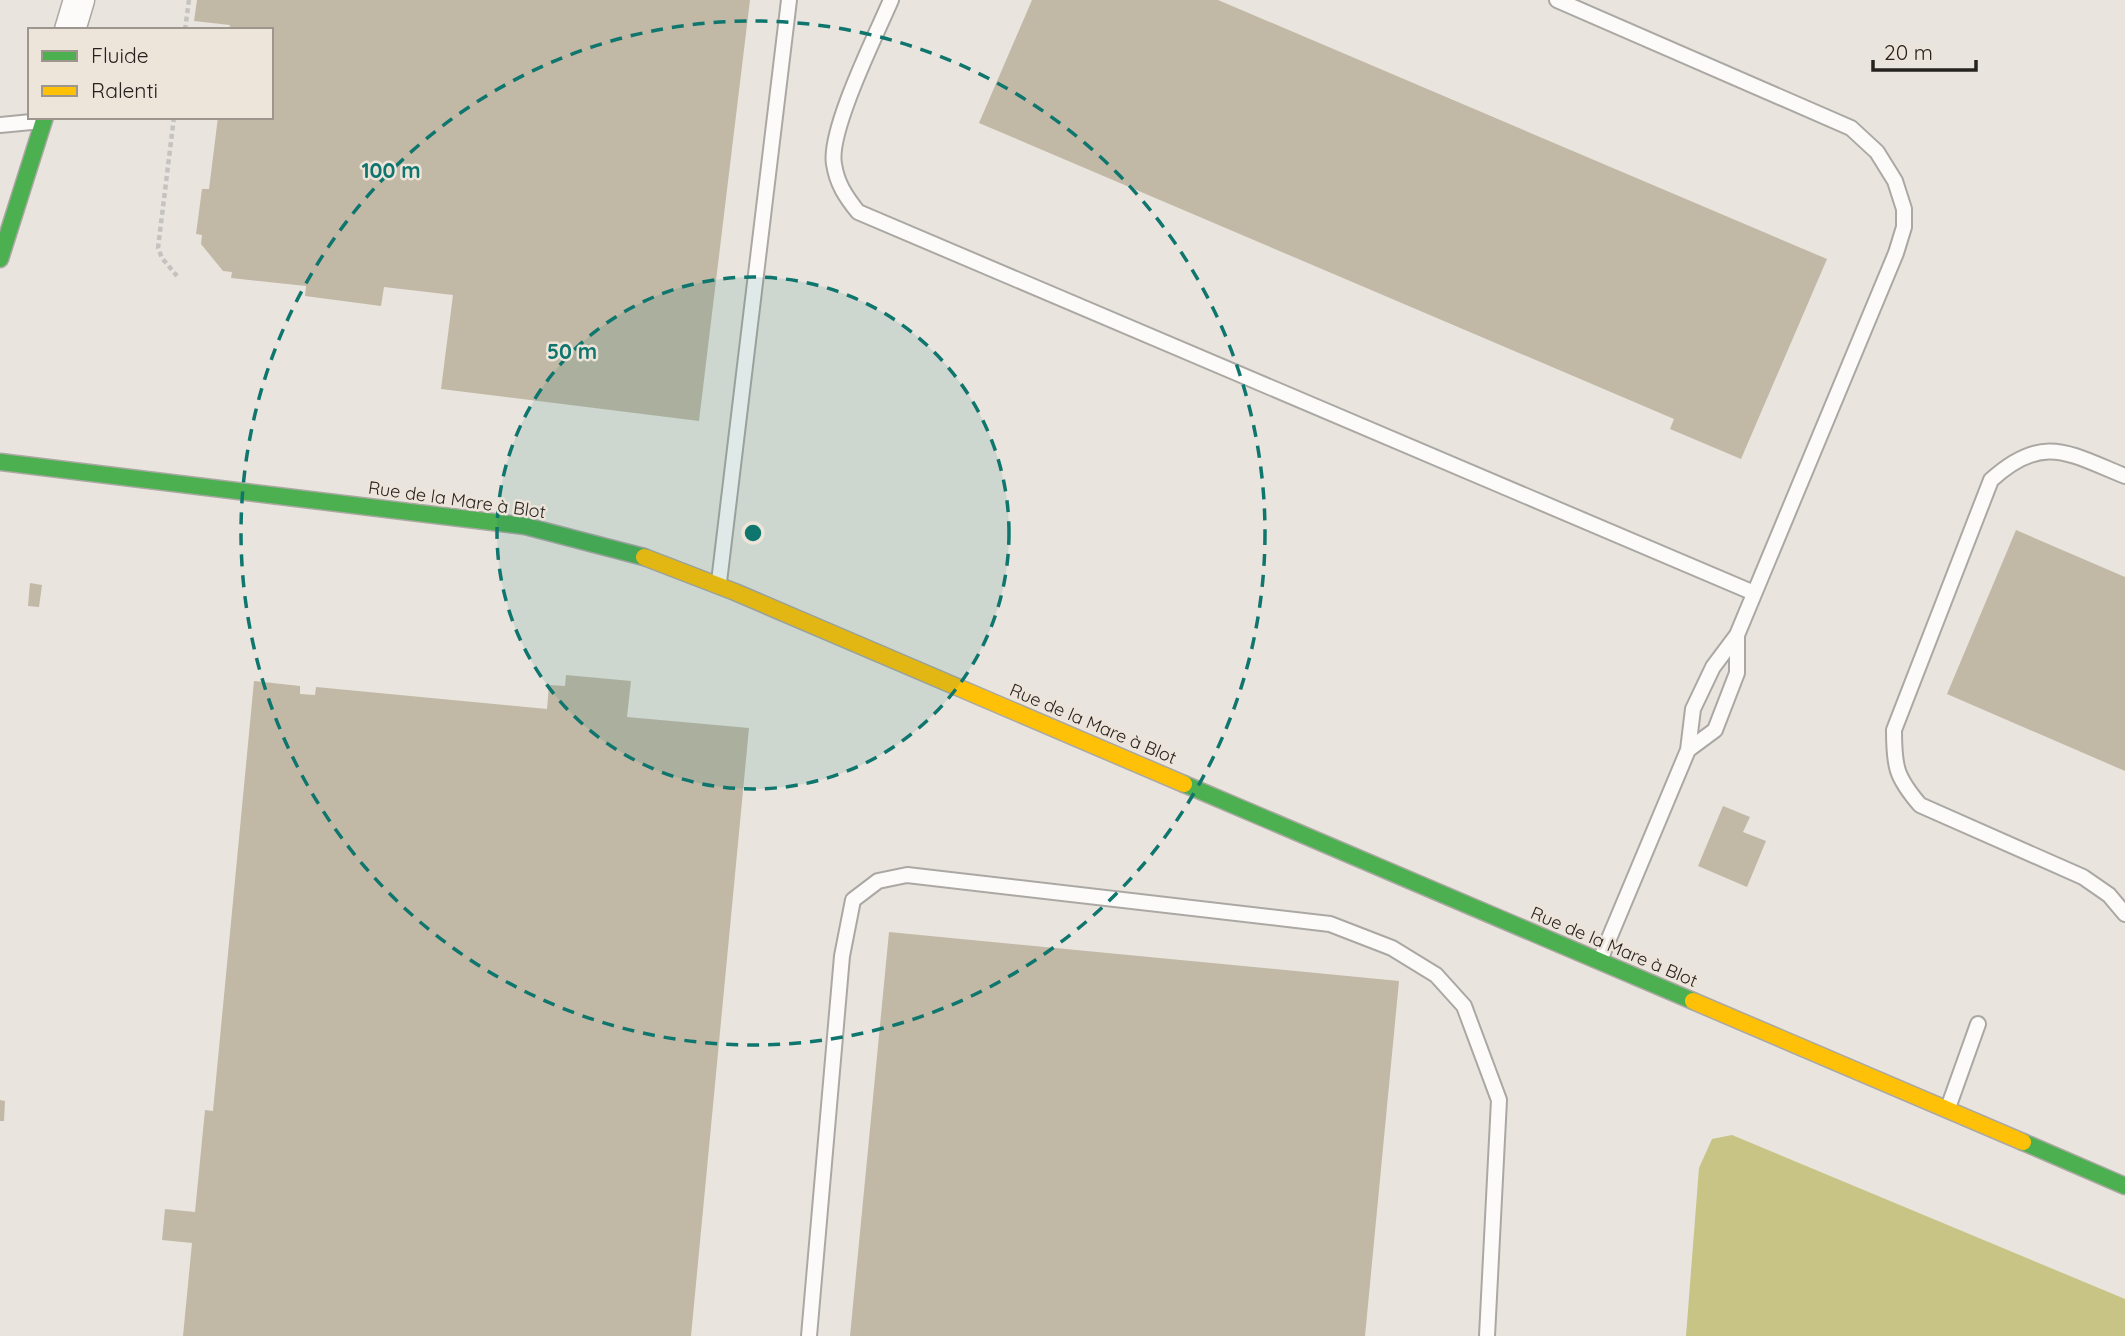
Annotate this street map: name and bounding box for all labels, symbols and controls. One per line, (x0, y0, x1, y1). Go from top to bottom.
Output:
legend (28, 28, 273, 119)
scale bar (1873, 28, 1976, 72)
text: 20 m (1884, 39, 1933, 65)
text: Fluide (91, 42, 149, 68)
text: Ralenti (91, 77, 158, 103)
text: 100 m (361, 157, 421, 183)
text: 50 m (547, 338, 597, 364)
street label: Rue de la Mare à Blot (367, 476, 547, 523)
centre of rings (741, 521, 765, 545)
street label: Rue de la Mare à Blot (1006, 678, 1180, 769)
street label: Rue de la Mare à Blot (1527, 901, 1701, 992)

